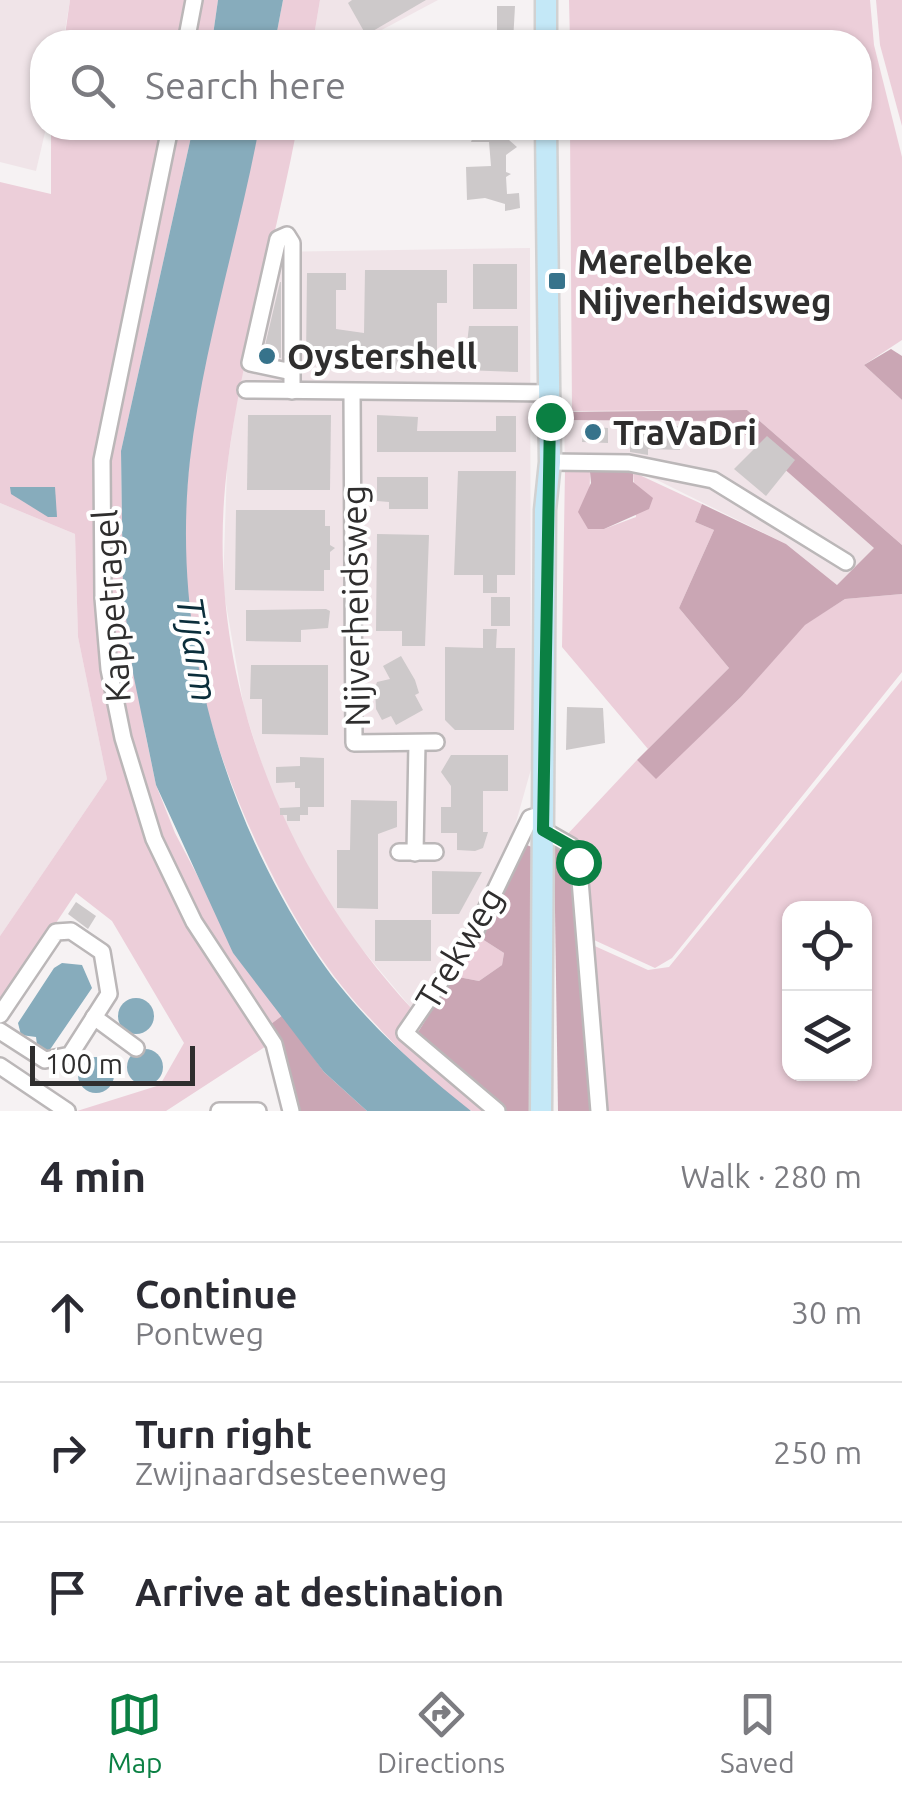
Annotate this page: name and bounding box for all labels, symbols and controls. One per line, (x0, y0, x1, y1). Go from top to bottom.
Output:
search box (30, 30, 872, 140)
icon: search (65, 58, 120, 113)
text: Search here (145, 64, 346, 106)
place label: Merelbeke Nijverheidsweg (577, 241, 832, 321)
marker: Merelbeke Nijverheidsweg (546, 270, 568, 292)
place label: Oystershell (287, 336, 477, 376)
marker: Oystershell (256, 345, 278, 367)
route end (528, 395, 574, 441)
place label: TraVaDri (613, 412, 757, 452)
marker: TraVaDri (582, 421, 604, 443)
street label: Nijverheidsweg (333, 485, 377, 727)
street label: Kappetragel (84, 508, 138, 704)
water label: Tijarm (169, 593, 227, 705)
route start (556, 840, 602, 886)
street label: Trekweg (407, 880, 511, 1016)
map controls (782, 901, 872, 1081)
button: locate (782, 901, 872, 991)
button: layers (782, 991, 872, 1081)
scale bar (30, 1041, 195, 1086)
text: 100 m (45, 1048, 123, 1079)
text: 4 min (40, 1153, 146, 1200)
text: Walk · 280 m (680, 1158, 862, 1194)
text: Continue (135, 1273, 297, 1315)
icon: ahead (40, 1285, 95, 1340)
text: 30 m (791, 1294, 862, 1330)
text: Pontweg (135, 1315, 264, 1351)
text: Turn right (135, 1413, 312, 1455)
icon: right (40, 1425, 95, 1480)
text: 250 m (773, 1434, 862, 1470)
text: Zwijnaardsesteenweg (135, 1455, 447, 1491)
icon: arrive (40, 1565, 95, 1620)
text: Arrive at destination (135, 1571, 504, 1613)
tab: Map (107, 1687, 163, 1778)
tab: Directions (377, 1687, 505, 1778)
tab: Saved (720, 1687, 795, 1778)

